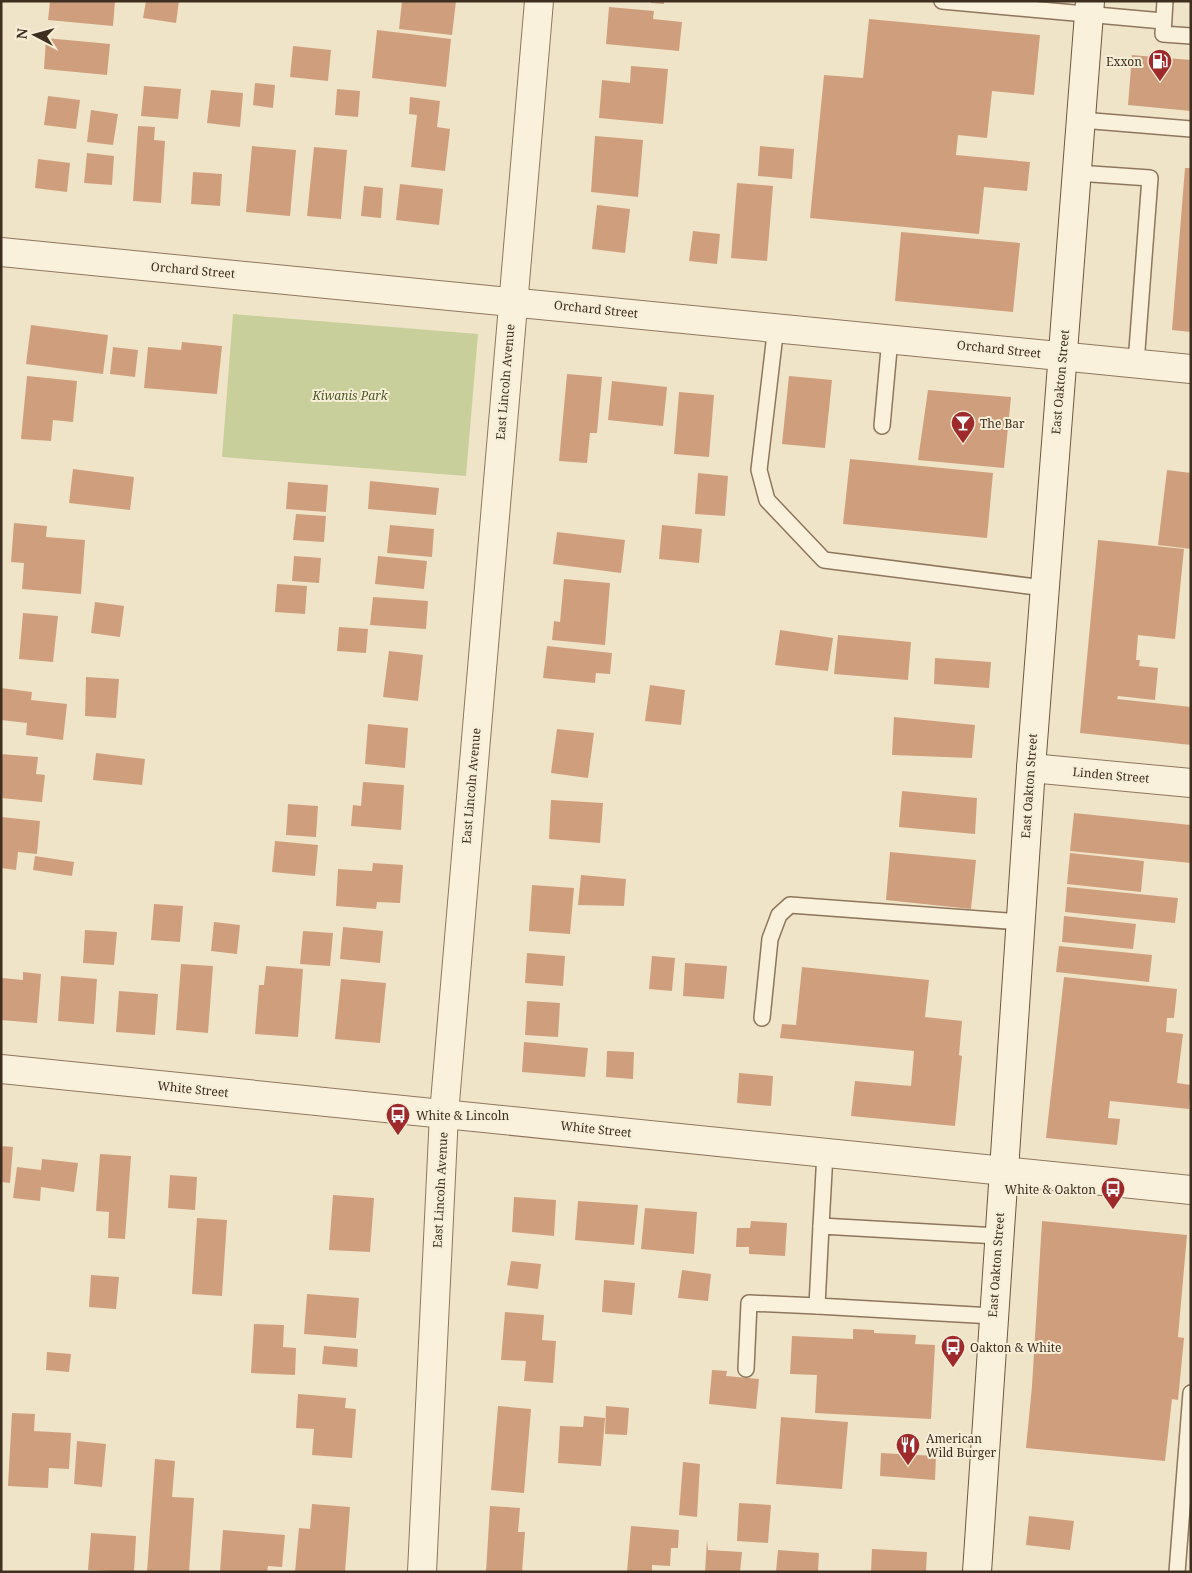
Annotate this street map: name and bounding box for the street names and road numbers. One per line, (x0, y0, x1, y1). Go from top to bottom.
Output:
street label: Orchard Street (150, 258, 236, 282)
street label: Orchard Street (553, 296, 639, 322)
street label: East Lincoln Avenue (491, 323, 519, 441)
street label: East Oakton Street (1047, 329, 1073, 435)
street label: Orchard Street (956, 336, 1042, 362)
street label: East Lincoln Avenue (457, 727, 485, 845)
street label: East Oakton Street (1017, 733, 1041, 839)
street label: Linden Street (1072, 763, 1150, 787)
street label: White Street (157, 1077, 229, 1101)
street label: White Street (560, 1117, 632, 1141)
street label: East Lincoln Avenue (428, 1131, 452, 1249)
street label: East Oakton Street (984, 1212, 1008, 1318)

